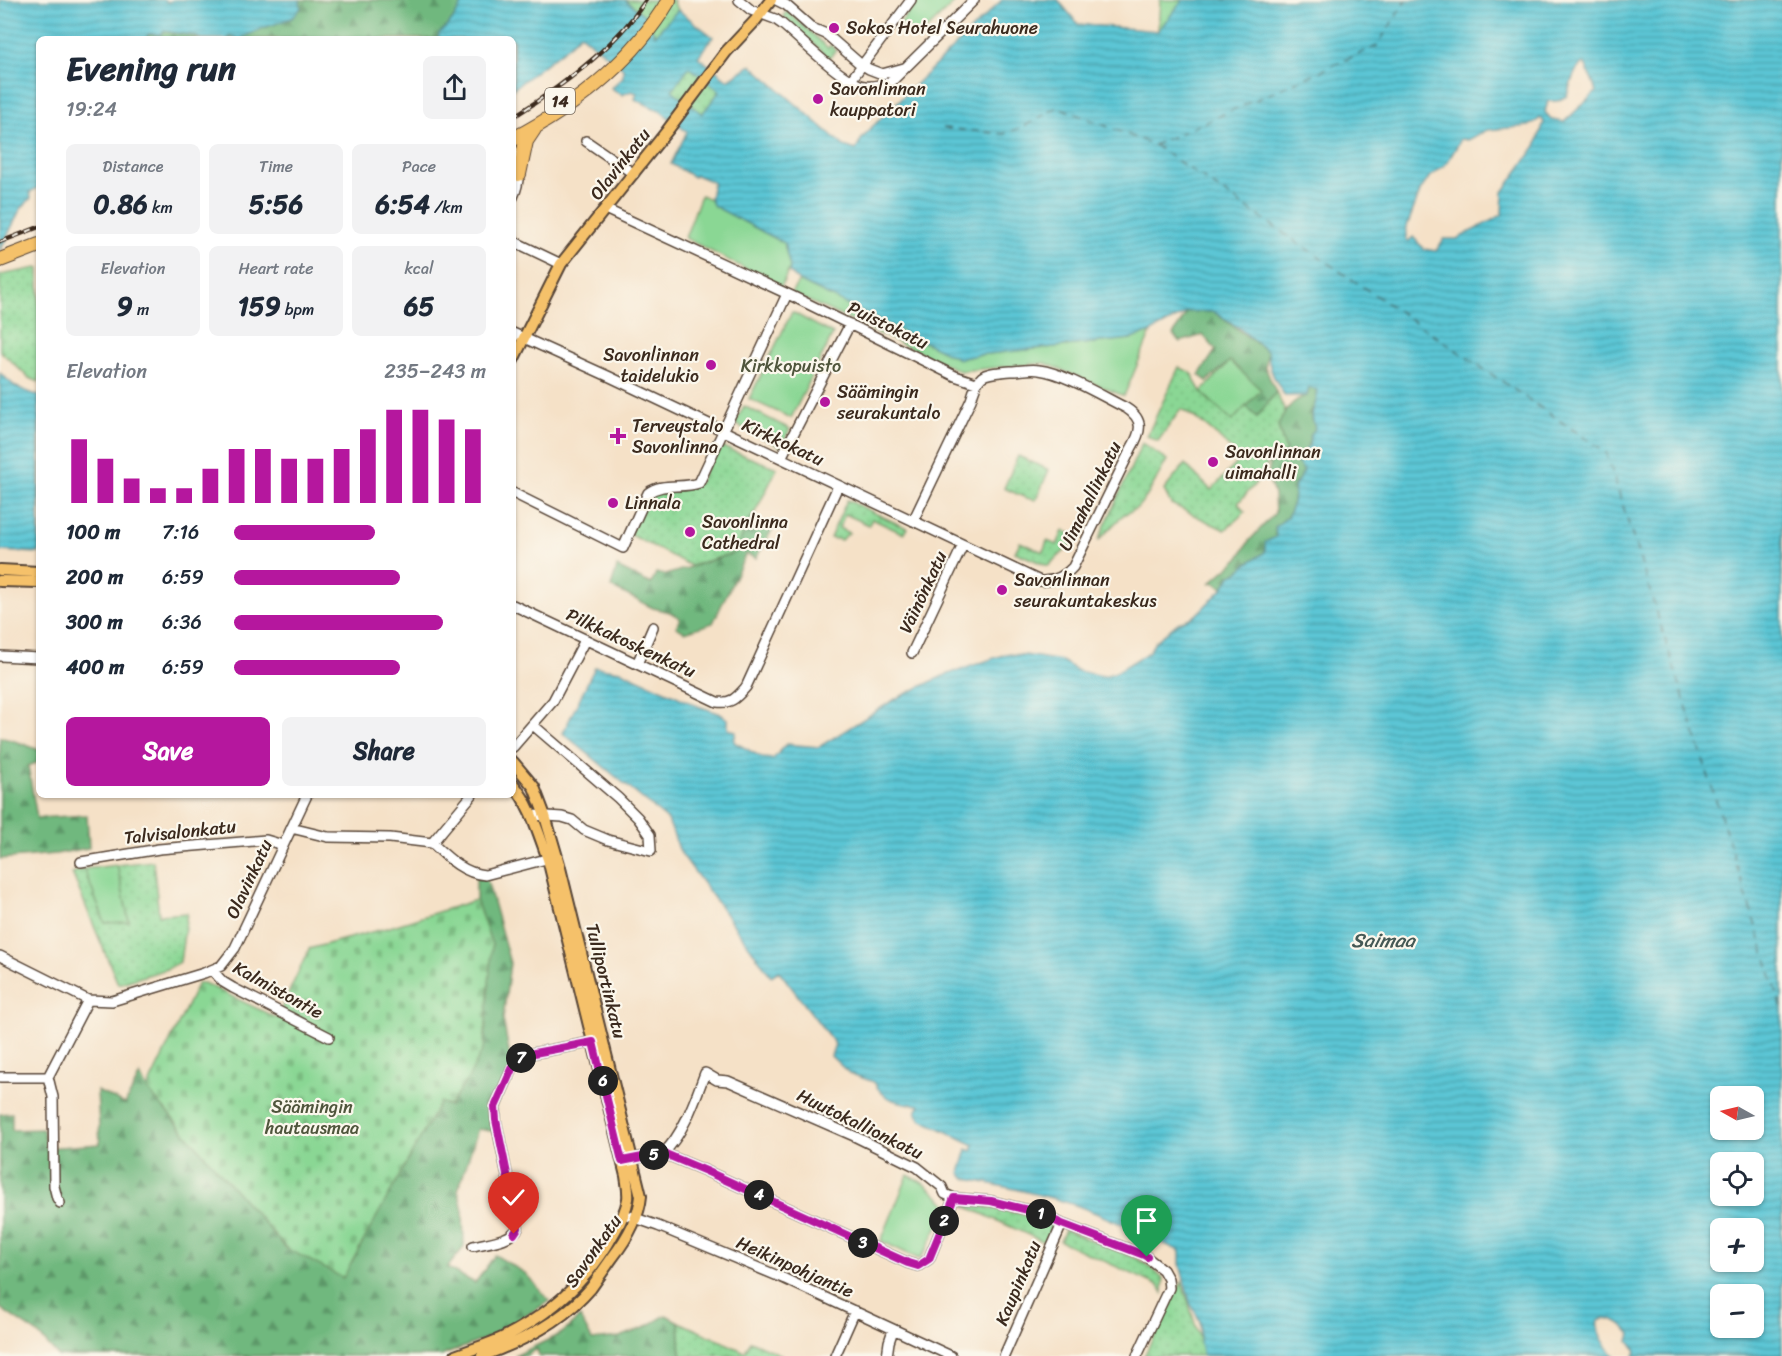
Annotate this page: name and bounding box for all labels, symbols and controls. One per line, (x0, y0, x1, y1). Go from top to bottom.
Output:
place label: Sokos Hotel Seurahuone (846, 12, 1038, 44)
marker: Sokos Hotel Seurahuone (827, 21, 841, 35)
text: Evening run (66, 40, 236, 98)
button: share (423, 56, 486, 119)
place label: Savonlinnan kauppatori (830, 73, 926, 126)
road number: 14 (545, 88, 575, 114)
text: 19:24 (66, 92, 117, 127)
marker: Savonlinnan kauppatori (811, 92, 825, 106)
street label: Olavinkatu (581, 120, 659, 207)
text: Distance (103, 152, 163, 181)
text: Time (259, 152, 293, 181)
text: Pace (402, 152, 436, 181)
text: 0.86 (93, 181, 148, 227)
text: 5:56 (249, 181, 303, 227)
text: 6:54 (375, 181, 430, 227)
text: km (148, 193, 173, 222)
text: /km (430, 193, 463, 222)
text: Elevation (101, 254, 165, 283)
text: Heart rate (238, 254, 314, 283)
text: kcal (404, 254, 434, 283)
text: 9 (117, 283, 133, 329)
text: 159 (238, 283, 281, 329)
text: 65 (404, 283, 434, 329)
street label: Puistokatu (842, 292, 934, 359)
text: m (133, 295, 149, 324)
text: bpm (281, 295, 314, 324)
place label: Savonlinnan taidelukio (603, 339, 699, 392)
park label: Kirkkopuisto (741, 350, 841, 382)
text: Elevation (66, 354, 147, 389)
text: 235–243 m (384, 354, 486, 389)
marker: Savonlinnan taidelukio (704, 358, 718, 372)
place label: Säämingin seurakuntalo (836, 376, 941, 429)
marker: Säämingin seurakuntalo (818, 395, 832, 409)
street label: Kirkkokatu (737, 409, 830, 475)
place label: Terveystalo Savonlinna (632, 410, 723, 463)
marker: Terveystalo Savonlinna (609, 427, 627, 445)
street label: Uimahallinkatu (1049, 435, 1131, 557)
place label: Savonlinnan uimahalli (1225, 436, 1321, 489)
marker: Savonlinnan uimahalli (1206, 455, 1220, 469)
place label: Linnala (625, 487, 681, 519)
marker: Linnala (606, 496, 620, 510)
place label: Savonlinna Cathedral (702, 506, 788, 559)
text: 100 m (66, 515, 120, 550)
text: 7:16 (162, 515, 199, 550)
marker: Savonlinna Cathedral (683, 525, 697, 539)
street label: Väinönkatu (890, 545, 956, 639)
text: 200 m (66, 560, 123, 595)
text: 6:59 (162, 560, 204, 595)
place label: Savonlinnan seurakuntakeskus (1013, 564, 1157, 617)
marker: Savonlinnan seurakuntakeskus (995, 583, 1009, 597)
street label: Pilkkakoskenkatu (561, 599, 701, 687)
text: 300 m (66, 605, 123, 640)
text: 6:36 (162, 605, 202, 640)
text: 400 m (66, 650, 124, 685)
text: 6:59 (162, 650, 204, 685)
button: Save (66, 717, 270, 786)
button: Share (282, 717, 486, 786)
street label: Talvisalonkatu (122, 810, 238, 854)
street label: Olavinkatu (217, 833, 282, 924)
street label: Tulliportinkatu (576, 920, 636, 1042)
water label: Saimaa (1351, 923, 1417, 958)
street label: Kalmistontie (227, 952, 329, 1028)
pin: 7 (506, 1043, 536, 1073)
text: 7 (516, 1043, 526, 1072)
pin: 6 (588, 1066, 618, 1096)
text: 6 (598, 1066, 608, 1095)
street label: Huutokallionkatu (791, 1080, 929, 1169)
north arrow (1710, 1086, 1764, 1140)
map controls (1710, 1086, 1764, 1338)
park label: Säämingin hautausmaa (264, 1091, 359, 1144)
pin: 5 (639, 1140, 669, 1170)
text: 5 (649, 1140, 659, 1169)
button: locate (1710, 1152, 1764, 1206)
pin (488, 1172, 539, 1234)
pin: 4 (744, 1180, 774, 1210)
text: 4 (754, 1180, 764, 1209)
icon: check (497, 1181, 530, 1214)
pin (1121, 1195, 1172, 1257)
pin: 1 (1026, 1199, 1056, 1229)
text: 1 (1038, 1199, 1044, 1228)
icon: arrive (1130, 1204, 1163, 1237)
pin: 2 (929, 1206, 959, 1236)
text: 2 (939, 1206, 949, 1235)
street label: Savonkatu (556, 1207, 630, 1294)
button: + (1710, 1218, 1764, 1272)
street label: Heikinpohjantie (731, 1227, 859, 1307)
pin: 3 (848, 1228, 878, 1258)
text: 3 (859, 1228, 867, 1257)
street label: Kaupinkatu (986, 1235, 1050, 1331)
button: − (1710, 1284, 1764, 1338)

